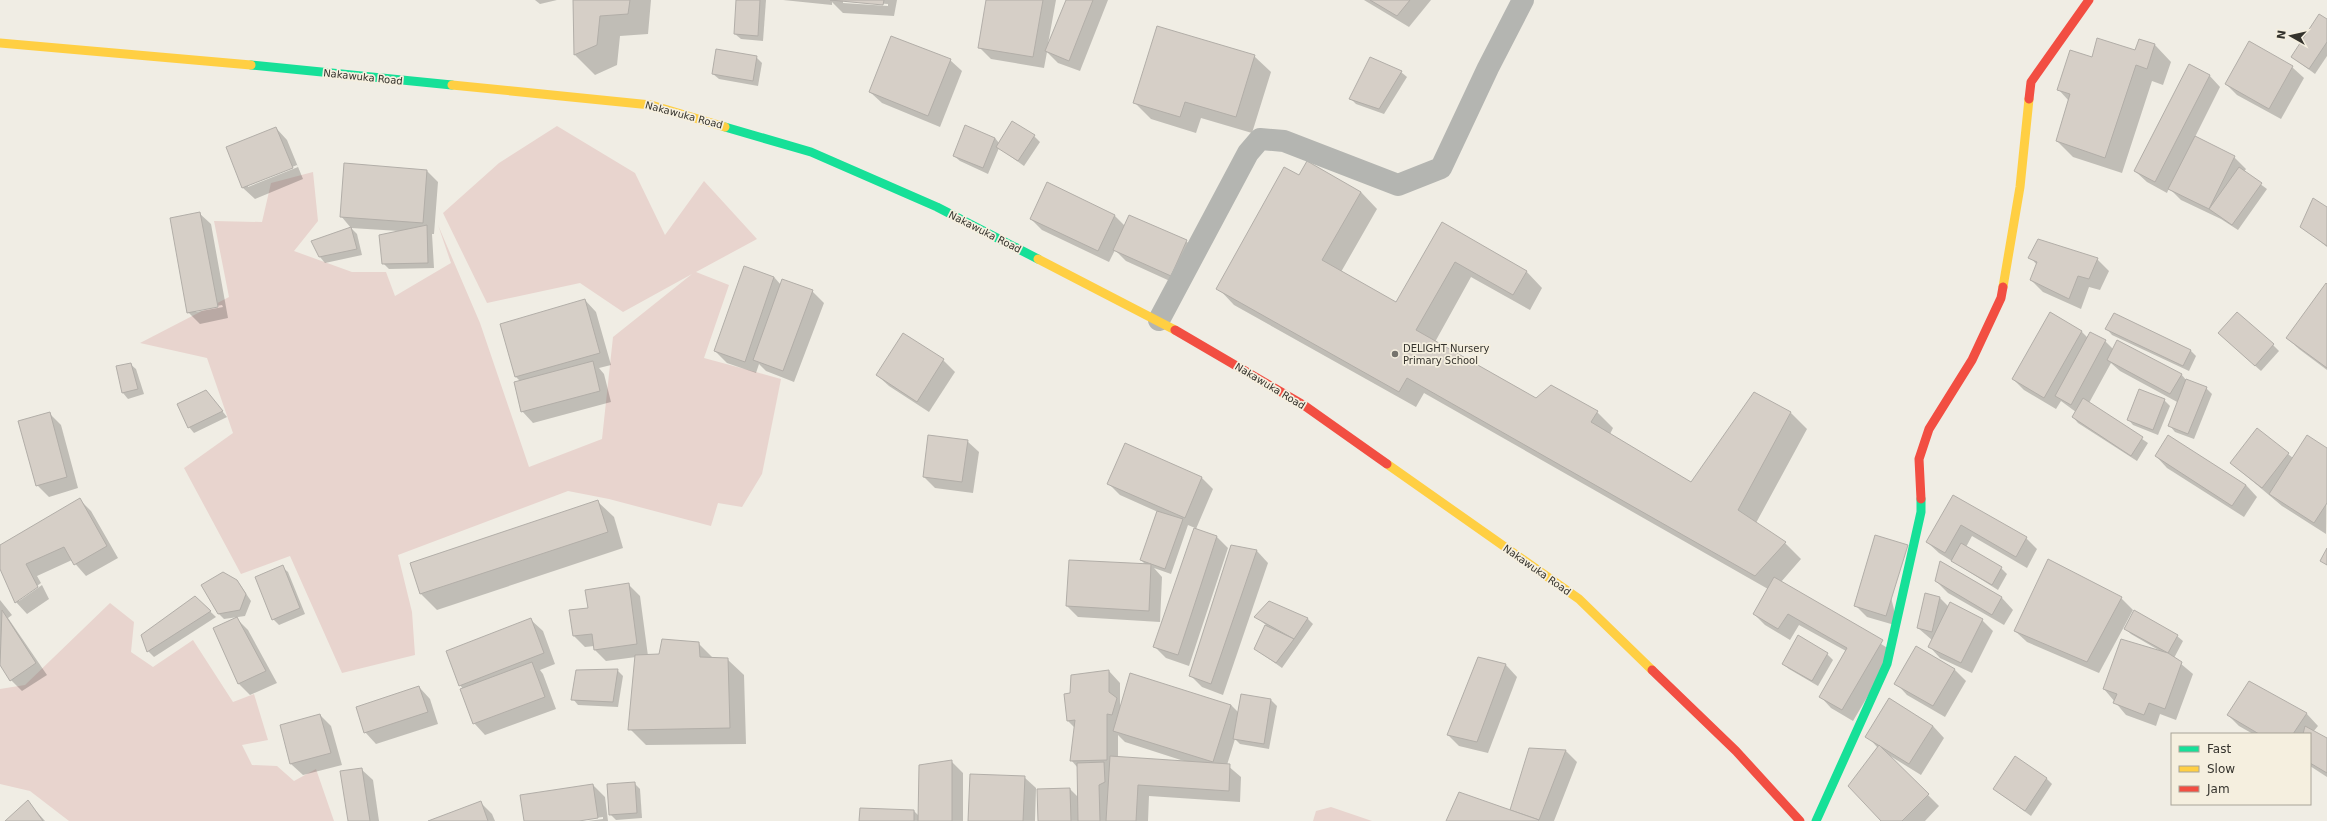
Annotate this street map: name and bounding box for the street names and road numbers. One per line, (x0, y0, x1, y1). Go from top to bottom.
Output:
street label: Nakawuka Road (323, 67, 403, 87)
street label: Nakawuka Road (644, 99, 724, 131)
street label: Nakawuka Road (947, 209, 1023, 255)
street label: Nakawuka Road (1233, 361, 1307, 411)
street label: Nakawuka Road (1501, 543, 1573, 597)

